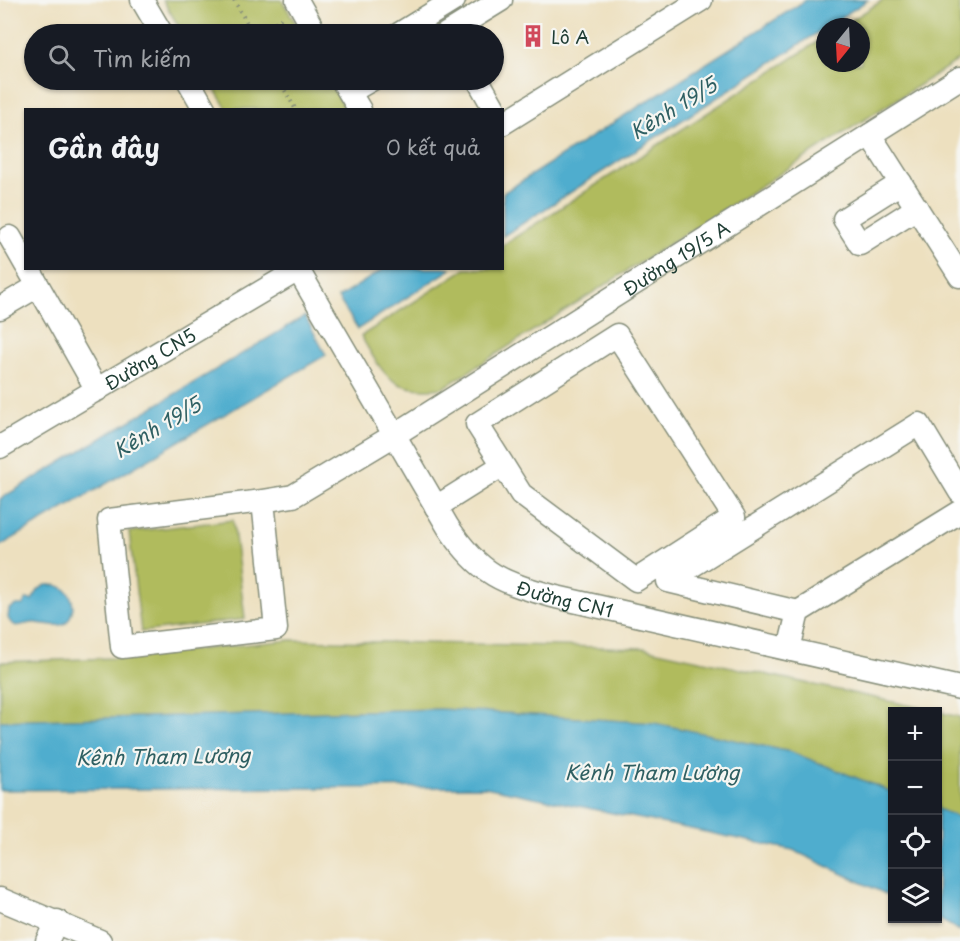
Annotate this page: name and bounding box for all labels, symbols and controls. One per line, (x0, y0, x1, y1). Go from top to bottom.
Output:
north arrow (816, 18, 870, 72)
building icon: Lô A (520, 23, 546, 49)
place label: Lô A (551, 23, 589, 50)
search box (24, 24, 504, 90)
icon: search (45, 41, 78, 74)
text: Tìm kiếm (93, 41, 191, 74)
water label: Kênh 19/5 (624, 68, 724, 147)
text: Gần đây (48, 128, 160, 167)
text: 0 kết quả (386, 132, 480, 162)
street label: Đường 19/5 A (617, 213, 735, 301)
street label: Đường CN5 (99, 320, 200, 396)
water label: Kênh 19/5 (108, 388, 208, 465)
street label: Đường CN1 (513, 573, 616, 623)
map controls (888, 707, 942, 923)
button: + (888, 707, 942, 761)
water label: Kênh Tham Lương (76, 739, 252, 773)
water label: Kênh Tham Lương (565, 757, 741, 787)
button: − (888, 761, 942, 815)
button: locate (888, 815, 942, 869)
button: layers (888, 869, 942, 923)

